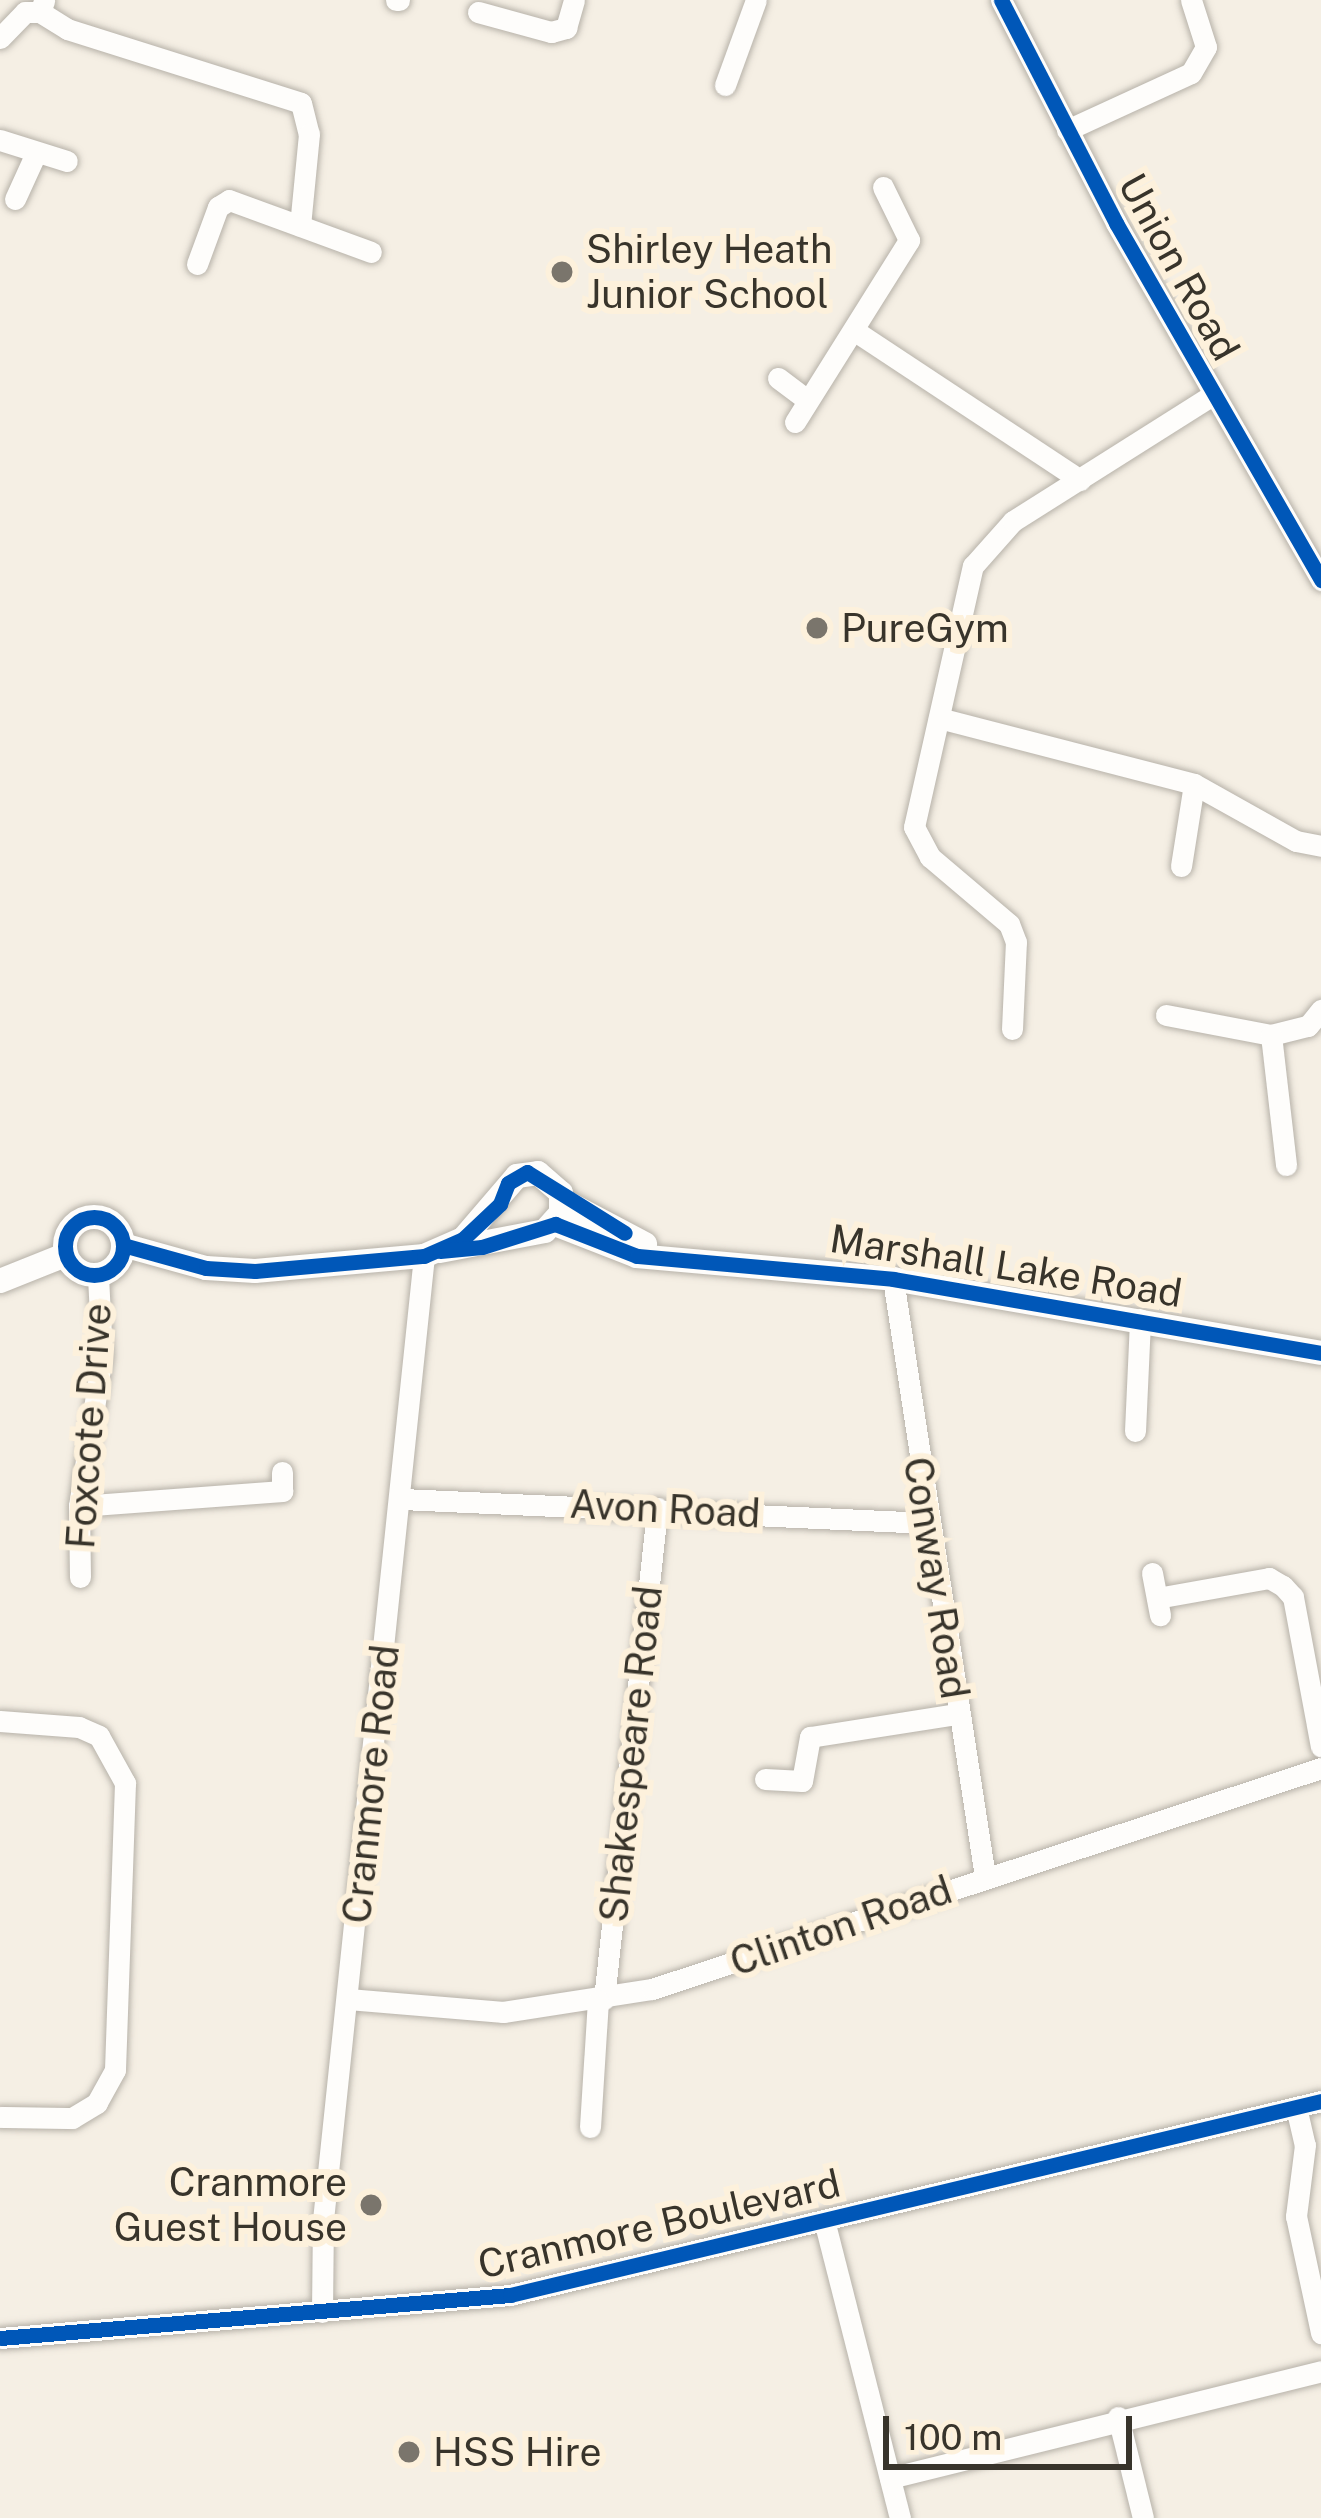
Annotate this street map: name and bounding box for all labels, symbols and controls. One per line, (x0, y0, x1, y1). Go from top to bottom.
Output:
street label: Union Road (1109, 166, 1249, 368)
place label: Shirley Heath Junior School (586, 227, 833, 318)
marker: Shirley Heath Junior School (549, 259, 575, 285)
place label: PureGym (841, 605, 1009, 651)
marker: PureGym (804, 615, 830, 641)
street label: Marshall Lake Road (827, 1215, 1185, 1317)
street label: Foxcote Drive (57, 1302, 121, 1550)
street label: Conway Road (894, 1454, 978, 1702)
street label: Avon Road (568, 1481, 762, 1537)
street label: Shakespeare Road (590, 1583, 672, 1925)
street label: Cranmore Road (333, 1642, 409, 1926)
street label: Clinton Road (724, 1866, 958, 1986)
place label: Cranmore Guest House (114, 2160, 347, 2251)
street label: Cranmore Boulevard (473, 2160, 845, 2288)
marker: Cranmore Guest House (358, 2192, 384, 2218)
scale bar (889, 2392, 1138, 2466)
text: 100 m (904, 2416, 1002, 2458)
place label: HSS Hire (433, 2429, 602, 2475)
marker: HSS Hire (396, 2439, 422, 2465)

